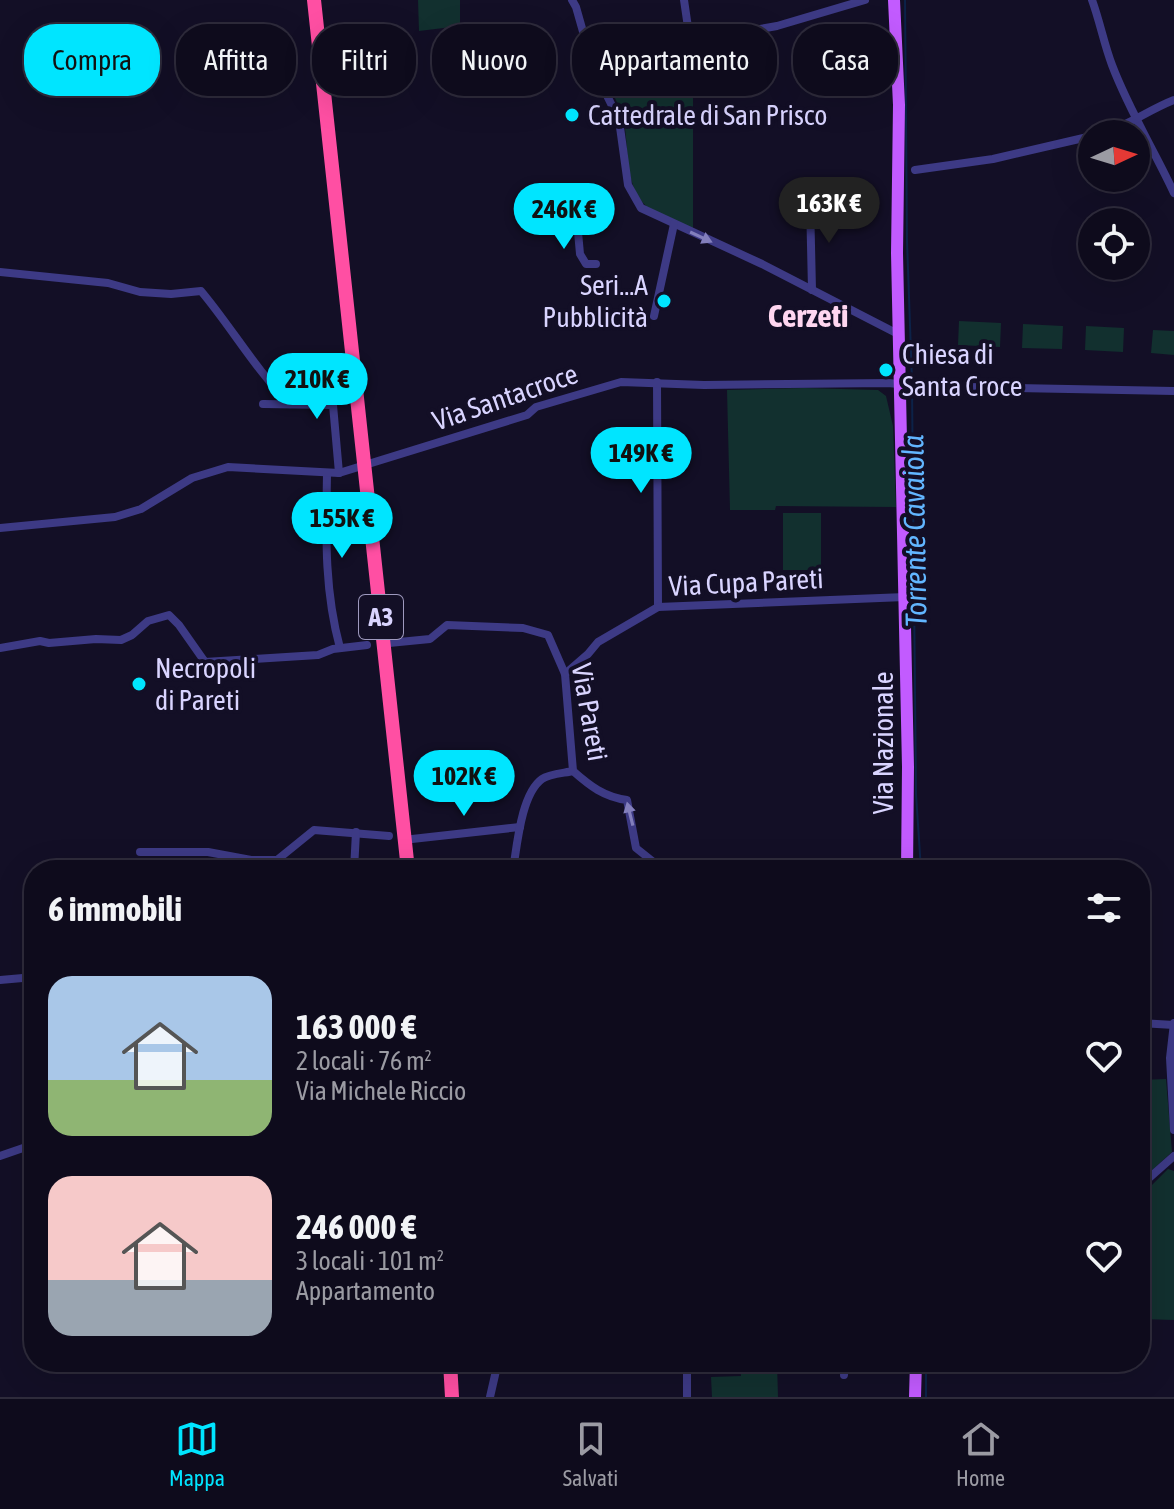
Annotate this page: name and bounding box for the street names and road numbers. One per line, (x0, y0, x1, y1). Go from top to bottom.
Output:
street label: Via Santacroce (428, 357, 582, 437)
street label: Via Cupa Pareti (668, 562, 824, 602)
road number: A3 (359, 595, 403, 639)
street label: Via Pareti (566, 661, 614, 763)
street label: Via Nazionale (867, 672, 899, 814)

